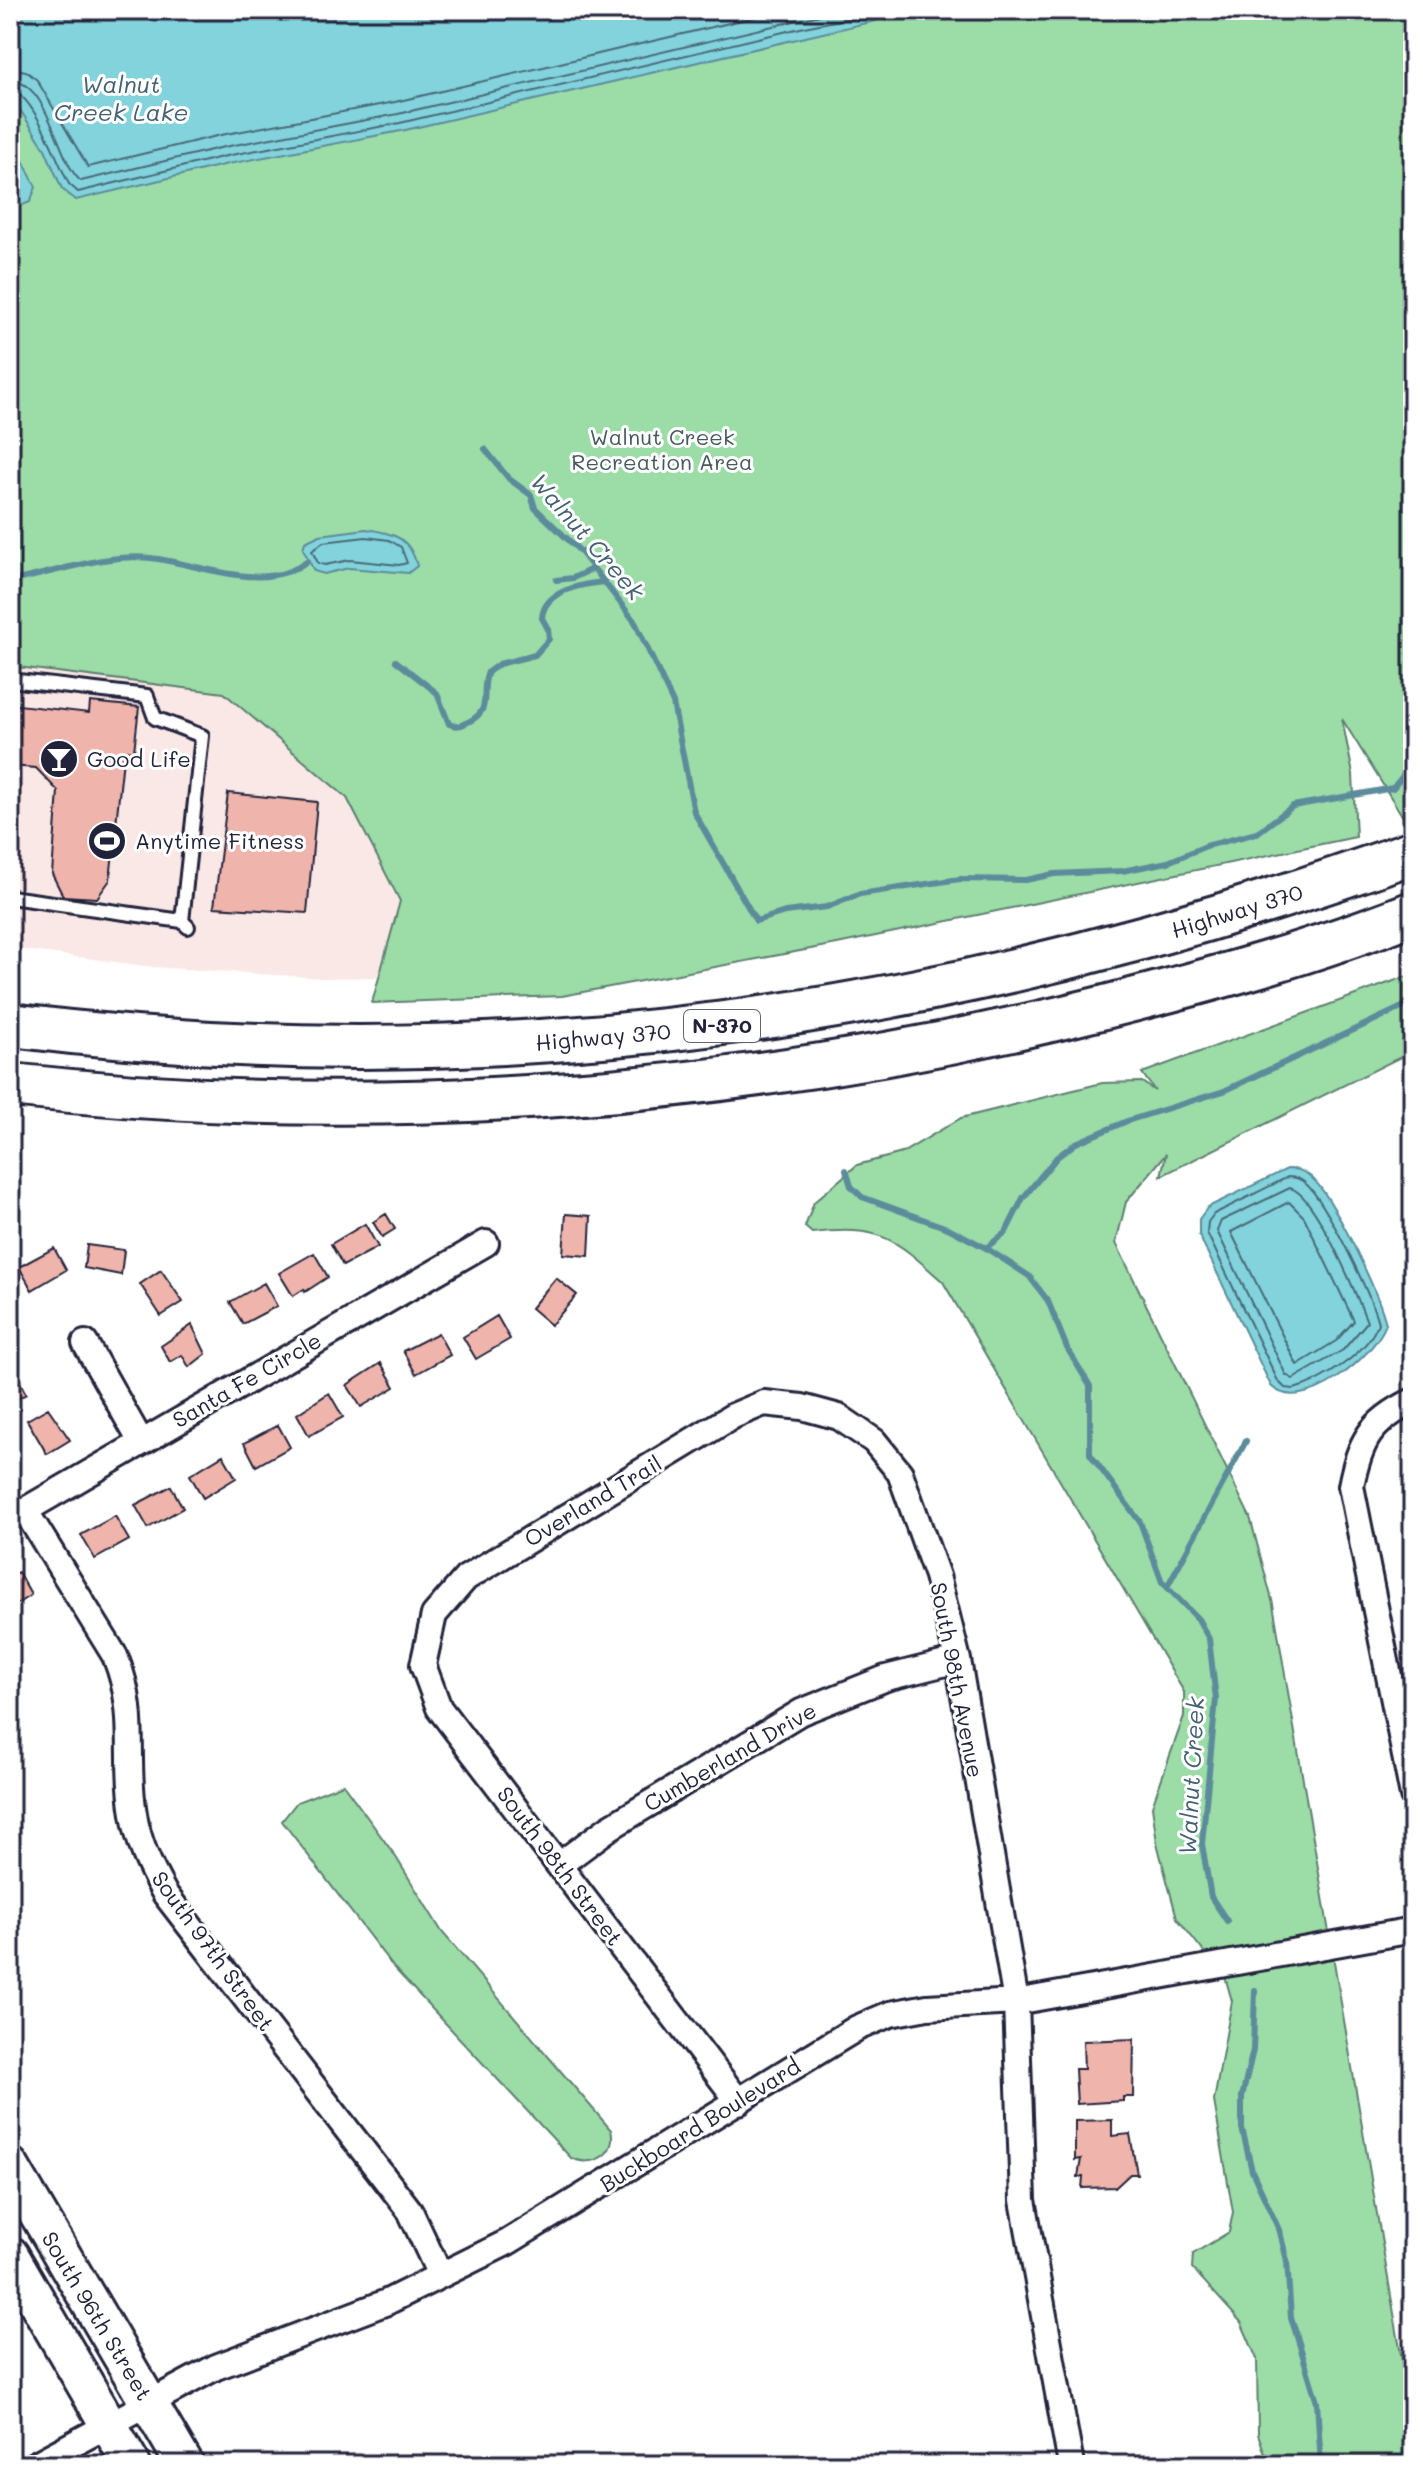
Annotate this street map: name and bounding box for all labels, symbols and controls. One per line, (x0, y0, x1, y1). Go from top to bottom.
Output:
water label: Walnut Creek Lake (54, 68, 188, 127)
park label: Walnut Creek Recreation Area (571, 422, 753, 476)
water label: Walnut Creek (524, 466, 653, 607)
bar icon: Good Life (38, 738, 80, 780)
place label: Good Life (87, 744, 191, 773)
sports icon: Anytime Fitness (86, 820, 128, 862)
place label: Anytime Fitness (135, 826, 304, 855)
street label: Highway 370 (1168, 877, 1306, 944)
road number: N-370 (684, 1010, 760, 1042)
street label: Highway 370 (534, 1016, 672, 1057)
street label: Santa Fe Circle (167, 1325, 326, 1434)
street label: Overland Trail (519, 1448, 667, 1553)
street label: South 98th Avenue (924, 1580, 991, 1780)
street label: Cumberland Drive (638, 1695, 821, 1818)
water label: Walnut Creek (1171, 1695, 1210, 1856)
street label: South 98th Street (491, 1780, 630, 1951)
street label: South 97th Street (146, 1865, 281, 2036)
street label: Buckboard Boulevard (594, 2051, 806, 2198)
street label: South 96th Street (36, 2226, 159, 2406)

